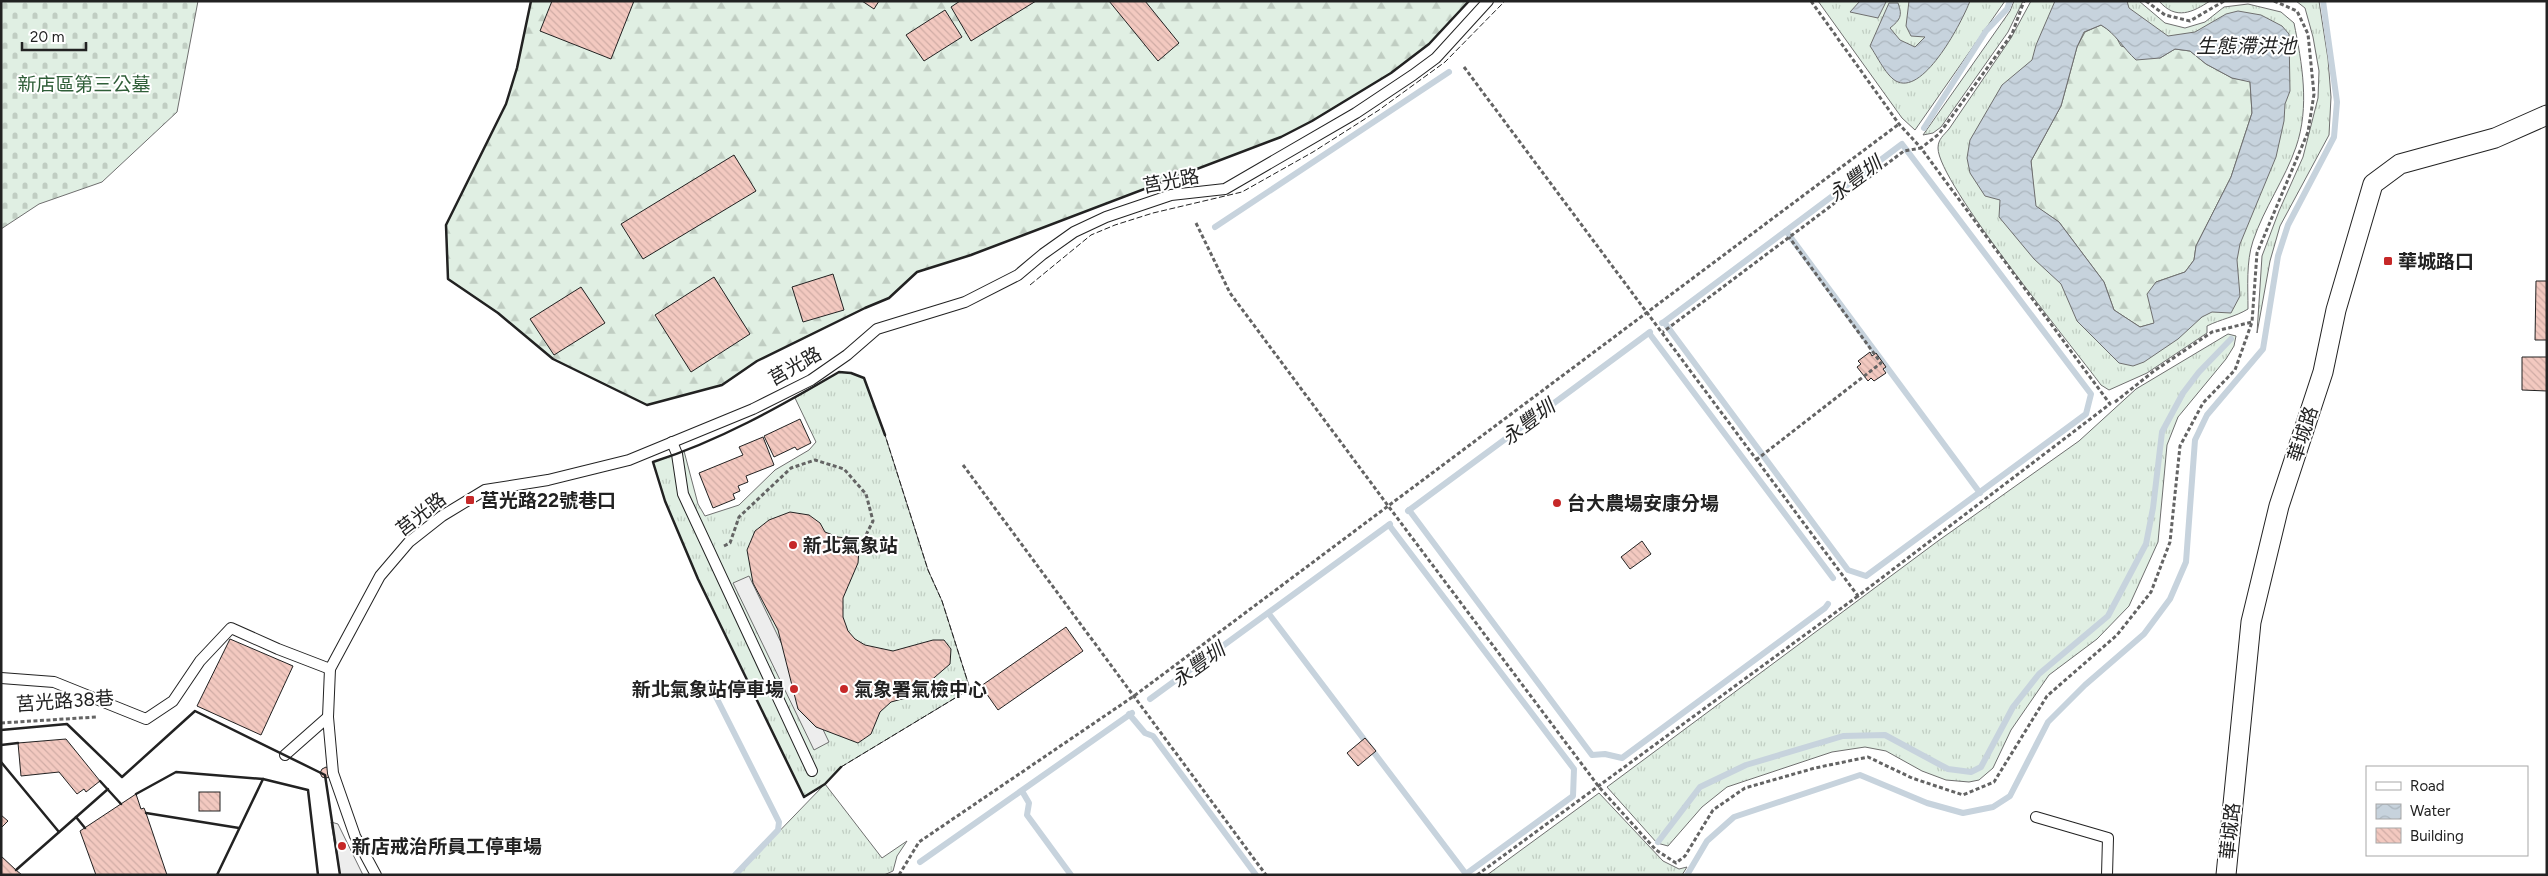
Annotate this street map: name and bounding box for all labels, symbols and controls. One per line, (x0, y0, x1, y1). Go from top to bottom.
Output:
scale bar (22, 20, 86, 52)
text: 20 m (30, 28, 64, 46)
water label: 生態滯洪池 (2196, 34, 2298, 58)
park label: 新店區第三公墓 (17, 73, 151, 96)
water label: 永豐圳 (1824, 150, 1889, 207)
street label: 莒光路 (1141, 164, 1201, 198)
place label: 華城路口 (2398, 250, 2474, 273)
marker: 華城路口 (2382, 255, 2394, 267)
street label: 莒光路 (765, 342, 825, 390)
water label: 永豐圳 (1497, 393, 1562, 450)
street label: 華城路 (2283, 403, 2323, 465)
street label: 莒光路 (391, 487, 451, 541)
place label: 莒光路22號巷口 (480, 489, 616, 512)
place label: 台大農場安康分場 (1567, 492, 1719, 515)
marker: 莒光路22號巷口 (464, 494, 476, 506)
marker: 台大農場安康分場 (1551, 497, 1563, 509)
place label: 新北氣象站 (803, 534, 898, 557)
marker: 新北氣象站 (787, 539, 799, 551)
water label: 永豐圳 (1167, 636, 1232, 692)
place label: 新北氣象站停車場 (632, 678, 784, 701)
place label: 氣象署氣檢中心 (854, 678, 987, 701)
marker: 新北氣象站停車場 (788, 683, 800, 695)
marker: 氣象署氣檢中心 (838, 683, 850, 695)
street label: 莒光路38巷 (15, 686, 115, 716)
legend (2366, 766, 2528, 856)
text: Road (2410, 777, 2445, 795)
street label: 華城路 (2216, 801, 2244, 861)
text: Water (2410, 802, 2450, 820)
text: Building (2410, 827, 2464, 845)
place label: 新店戒治所員工停車場 (352, 835, 542, 858)
marker: 新店戒治所員工停車場 (336, 840, 348, 852)

